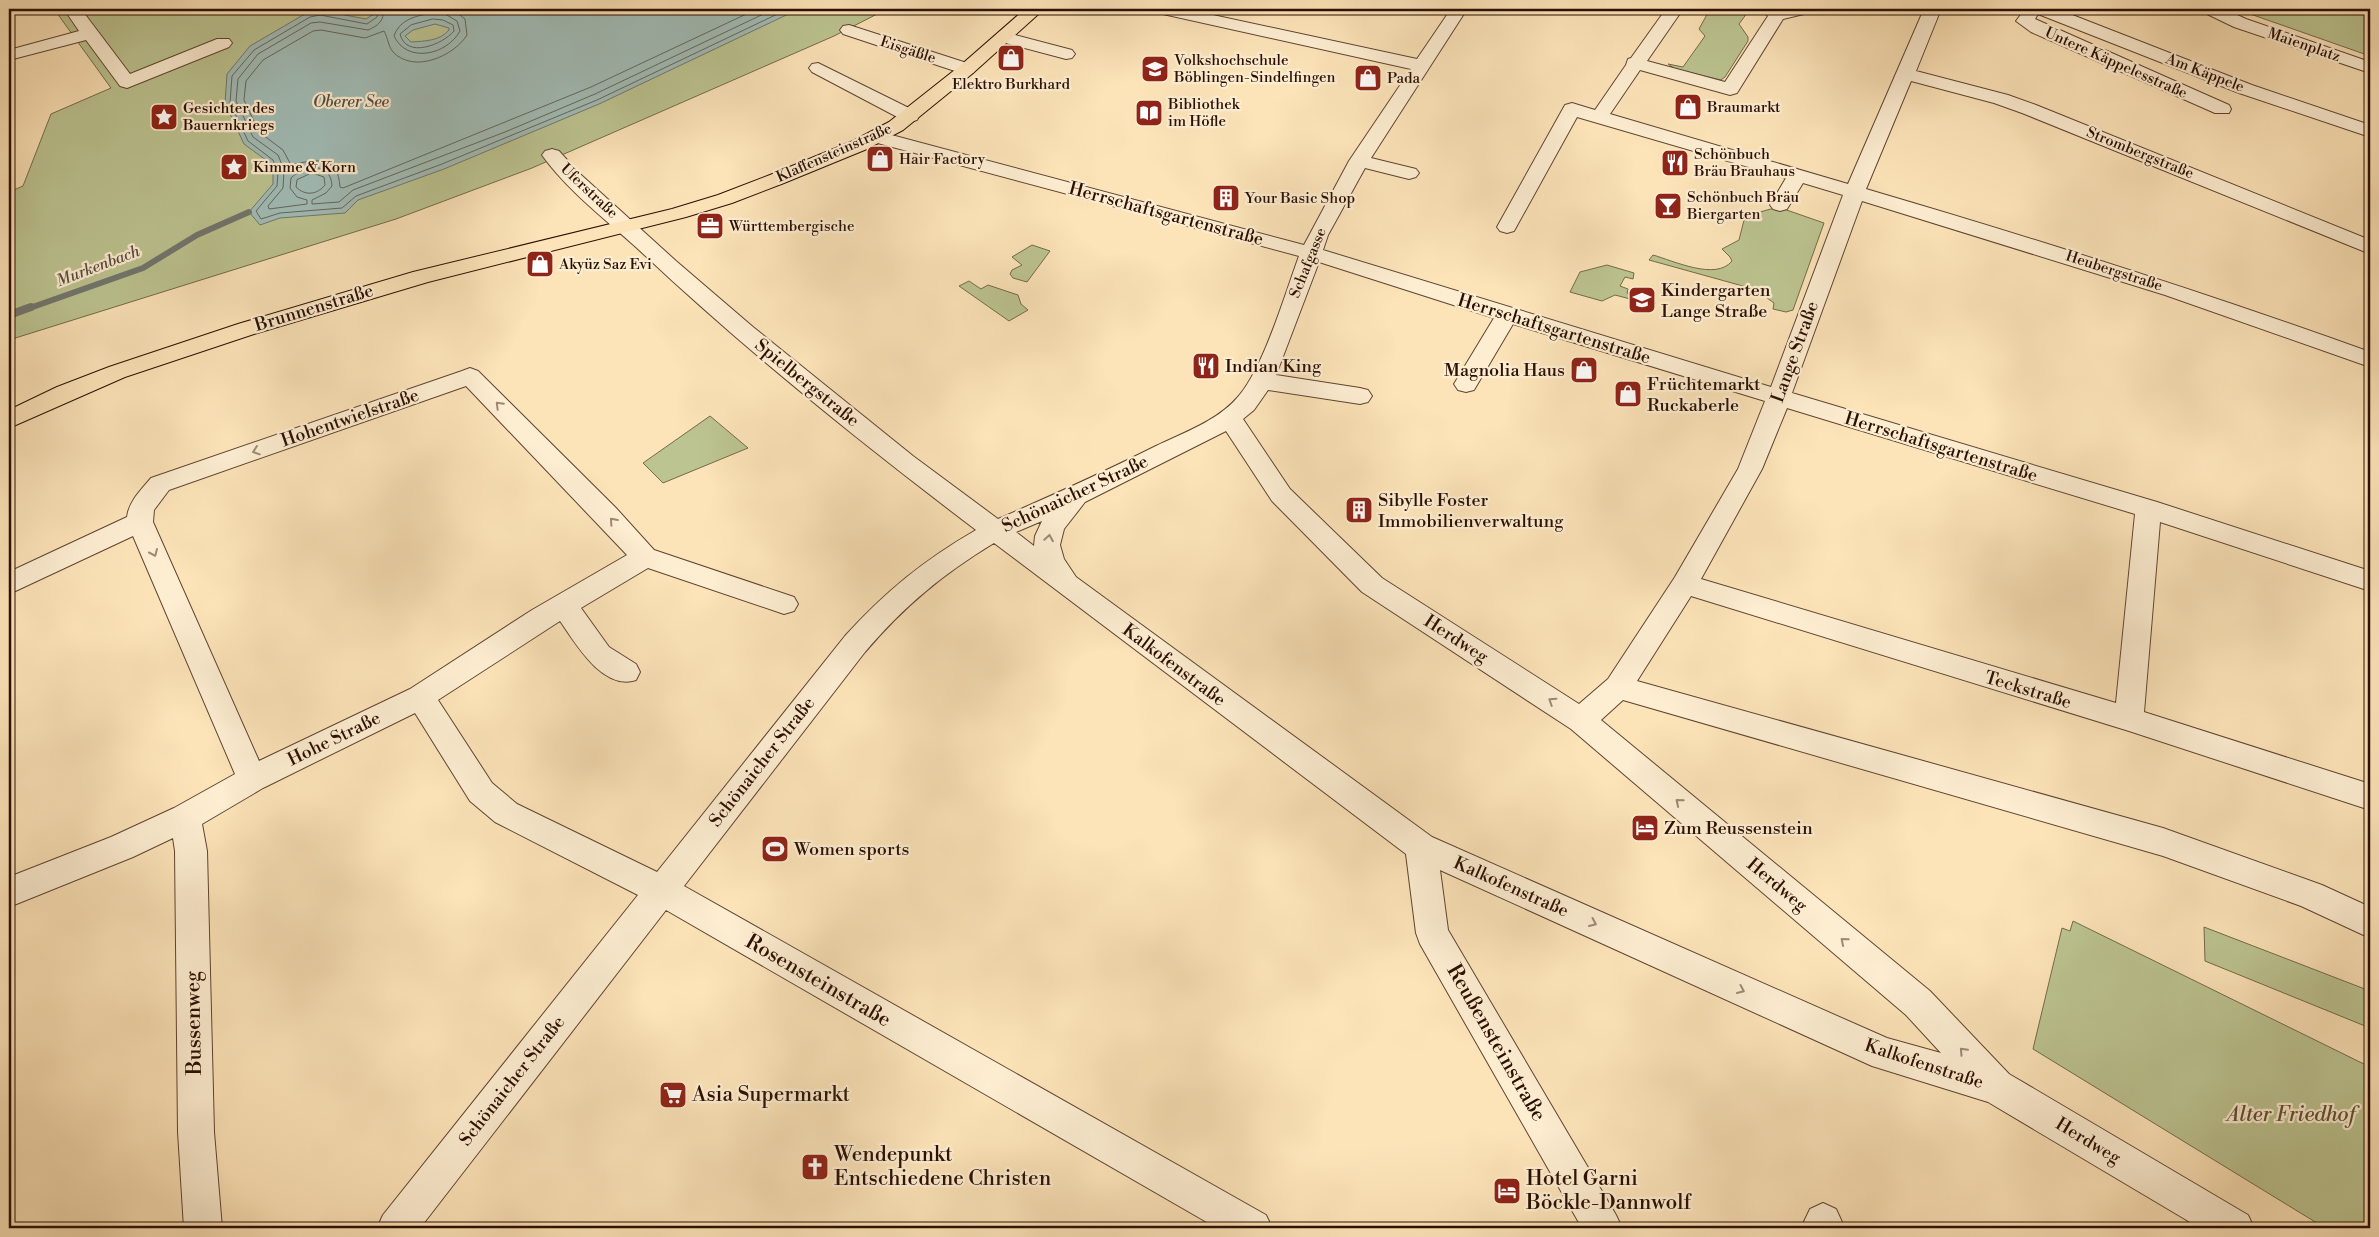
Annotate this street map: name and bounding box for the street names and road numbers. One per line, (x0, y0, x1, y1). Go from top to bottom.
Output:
street label: Untere Käppelesstraße (2042, 23, 2190, 103)
street label: Maienplatz (2265, 24, 2343, 66)
street label: Eisgäßle (878, 32, 938, 68)
street label: Am Käppele (2162, 49, 2247, 97)
street label: Klaffensteinstraße (773, 119, 895, 187)
street label: Strombergstraße (2084, 123, 2196, 183)
street label: Uferstraße (556, 160, 622, 222)
street label: Herrschaftsgartenstraße (1066, 177, 1266, 251)
street label: Schafgasse (1285, 225, 1331, 301)
street label: Heubergstraße (2063, 246, 2165, 296)
street label: Brunnenstraße (251, 279, 376, 337)
street label: Herrschaftsgartenstraße (1455, 289, 1653, 369)
street label: Lange Straße (1766, 298, 1824, 406)
street label: Spielbergstraße (750, 334, 864, 432)
street label: Hohentwielstraße (278, 384, 422, 452)
street label: Herrschaftsgartenstraße (1842, 407, 2040, 487)
street label: Schönaicher Straße (998, 450, 1152, 538)
street label: Herdweg (1419, 610, 1493, 669)
street label: Kalkofenstraße (1118, 619, 1230, 711)
street label: Teckstraße (1982, 666, 2074, 714)
street label: Schönaicher Straße (704, 692, 820, 832)
street label: Hohe Straße (284, 707, 384, 771)
street label: Kalkofenstraße (1450, 851, 1572, 923)
street label: Herdweg (1742, 853, 1813, 917)
street label: Rosensteinstraße (741, 929, 895, 1033)
street label: Reußensteinstraße (1440, 960, 1552, 1126)
street label: Bussenweg (180, 971, 208, 1076)
street label: Schönaicher Straße (454, 1011, 570, 1151)
street label: Kalkofenstraße (1862, 1034, 1986, 1094)
street label: Herdweg (2051, 1113, 2125, 1170)

